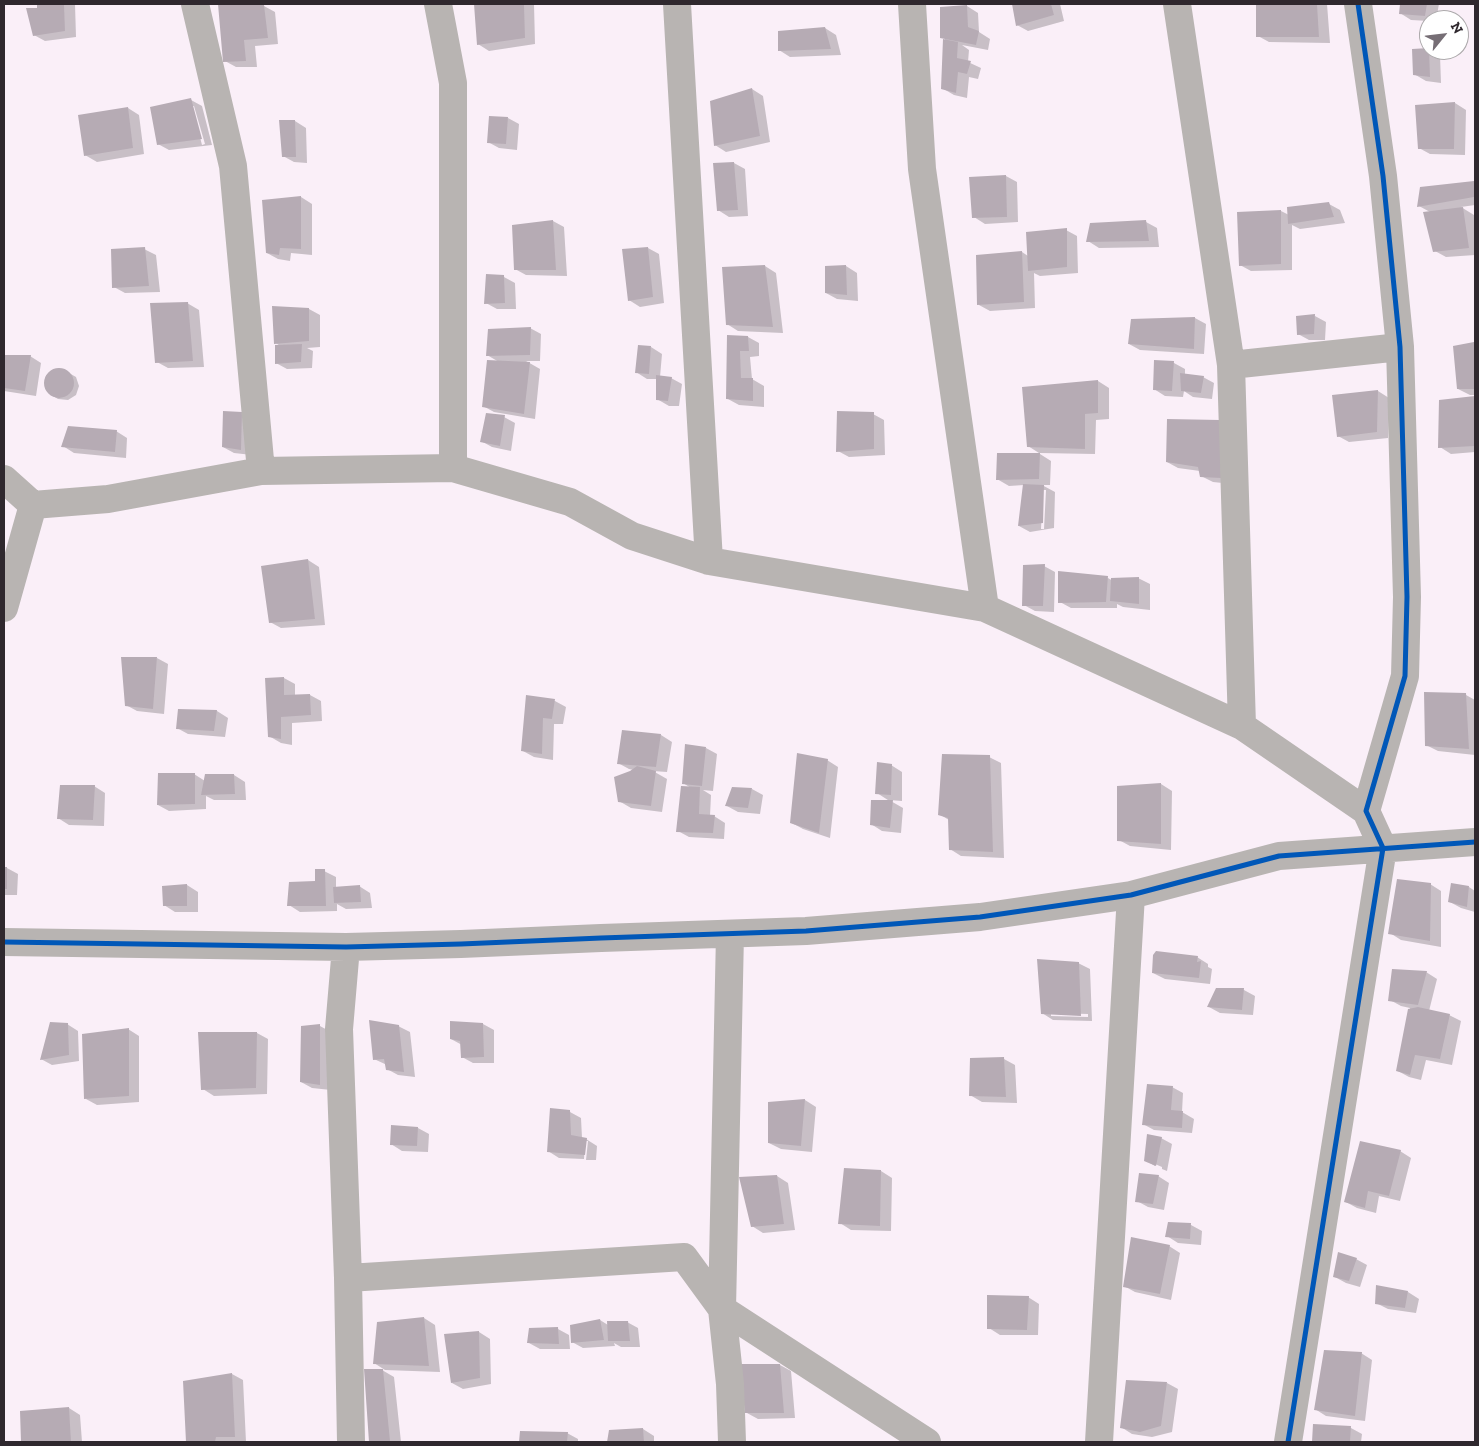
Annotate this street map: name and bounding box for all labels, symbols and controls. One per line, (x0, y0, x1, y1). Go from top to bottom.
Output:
north arrow (1419, 10, 1469, 60)
text: N (1447, 19, 1467, 37)

